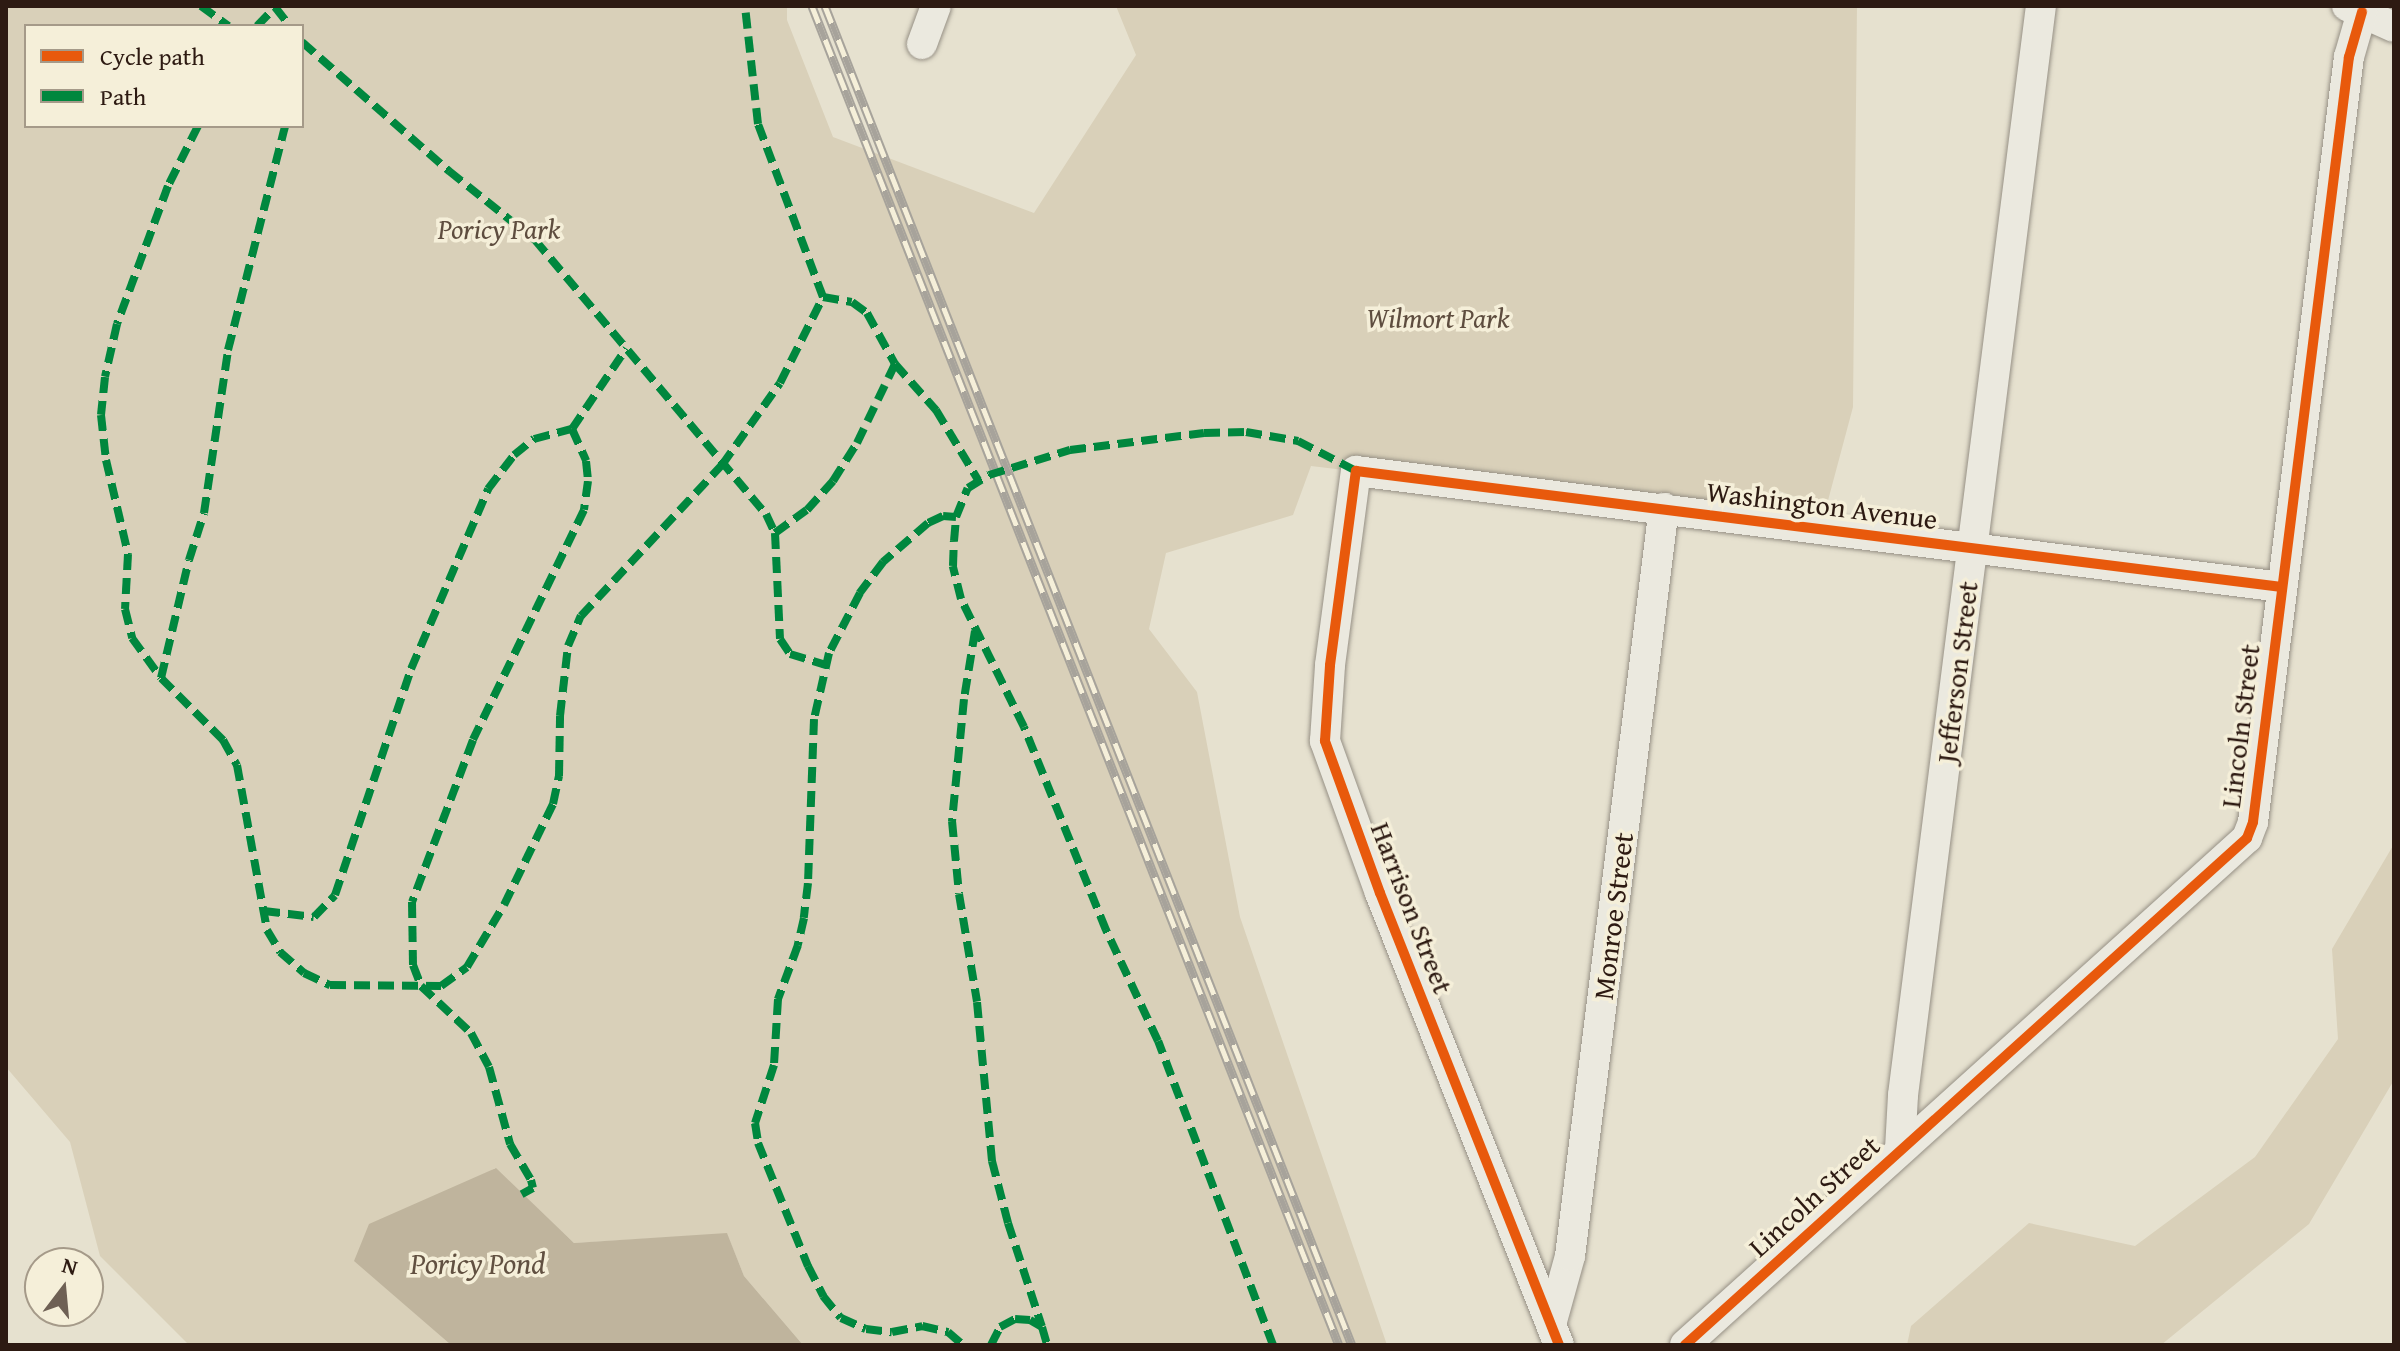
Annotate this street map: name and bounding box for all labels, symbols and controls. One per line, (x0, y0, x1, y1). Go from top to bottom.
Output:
legend (24, 24, 304, 128)
text: Cycle path (100, 39, 205, 74)
text: Path (100, 79, 146, 114)
park label: Poricy Park (438, 212, 560, 246)
park label: Wilmort Park (1367, 301, 1509, 335)
street label: Washington Avenue (1705, 474, 1939, 536)
street label: Jefferson Street (1929, 579, 1985, 765)
street label: Lincoln Street (2213, 642, 2267, 810)
street label: Harrison Street (1364, 818, 1460, 998)
street label: Monroe Street (1586, 830, 1640, 1002)
street label: Lincoln Street (1742, 1128, 1886, 1264)
water label: Poricy Pond (410, 1245, 546, 1281)
north arrow (24, 1247, 104, 1327)
text: N (59, 1248, 82, 1283)

